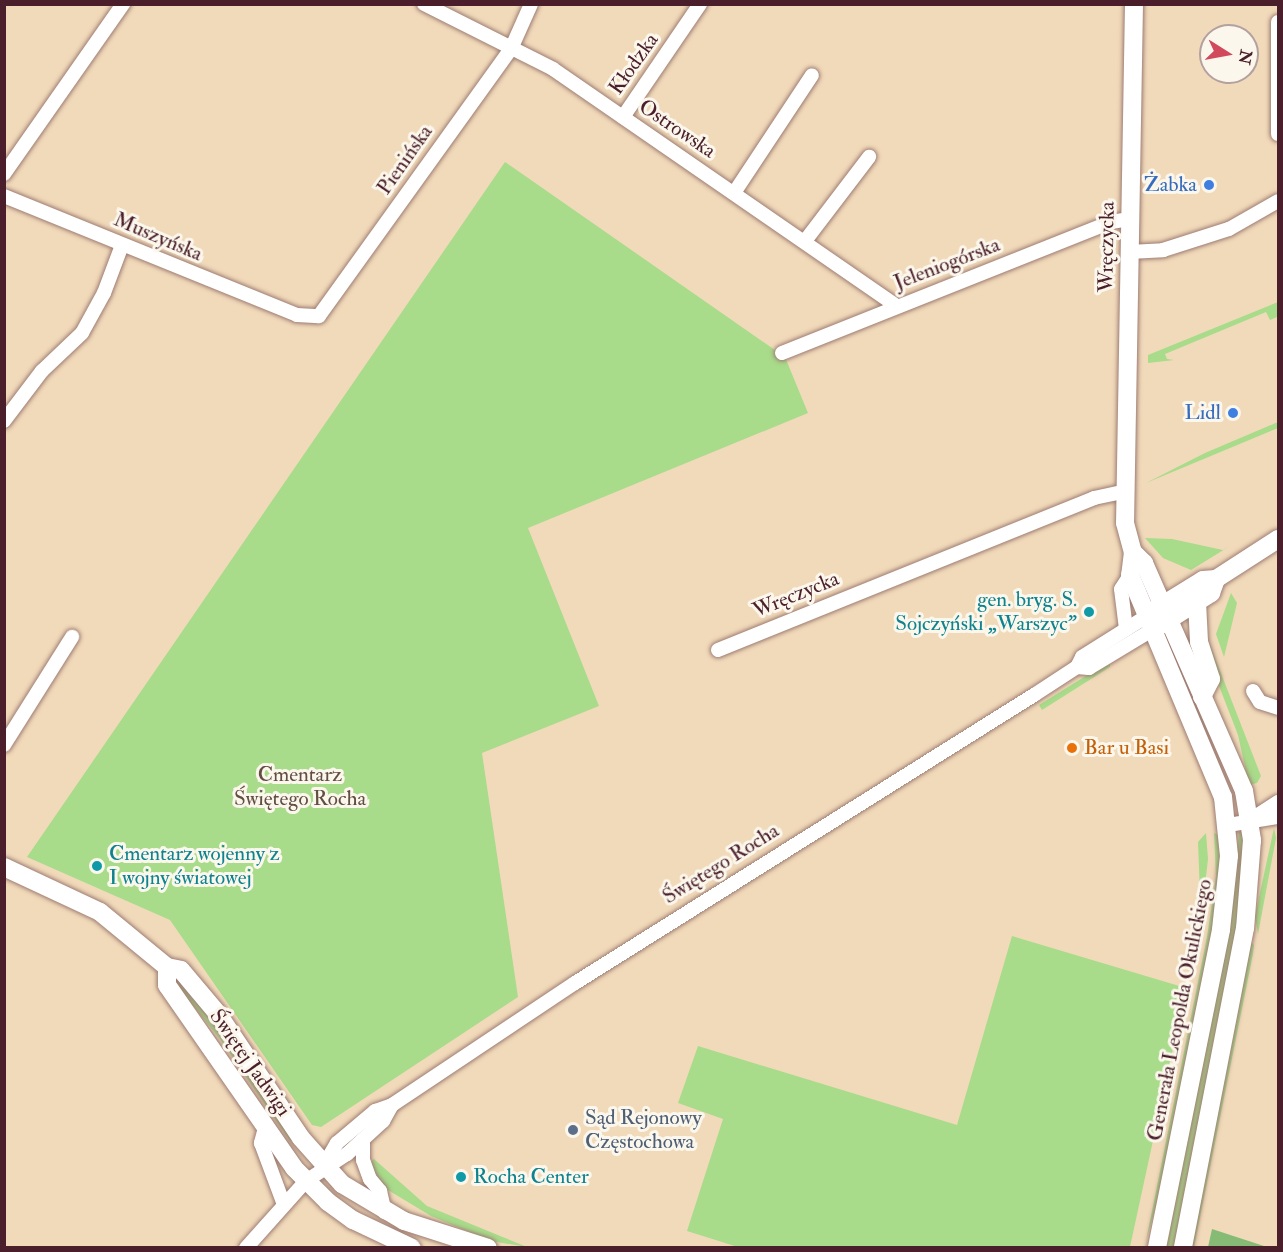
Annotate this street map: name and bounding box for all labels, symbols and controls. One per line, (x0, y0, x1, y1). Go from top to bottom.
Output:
north arrow (1199, 24, 1259, 84)
street label: Kłodzka (604, 28, 664, 100)
text: N (1234, 48, 1256, 66)
street label: Ostrowska (634, 94, 720, 164)
street label: Pienińska (372, 120, 438, 200)
place label: Żabka (1144, 172, 1197, 198)
marker: Żabka (1202, 178, 1216, 192)
street label: Wręczycka (1094, 201, 1120, 293)
street label: Muszyńska (110, 207, 206, 267)
street label: Jeleniogórska (890, 232, 1004, 296)
place label: Lidl (1185, 400, 1221, 426)
marker: Lidl (1226, 406, 1240, 420)
street label: Wręczycka (749, 566, 843, 624)
place label: gen. bryg. S. Sojczyński „Warszyc" (895, 587, 1077, 637)
marker: gen. bryg. S. Sojczyński „Warszyc" (1082, 605, 1096, 619)
place label: Bar u Basi (1084, 735, 1169, 761)
marker: Bar u Basi (1065, 741, 1079, 755)
park label: Cmentarz Świętego Rocha (234, 762, 366, 812)
street label: Świętego Rocha (658, 818, 784, 910)
place label: Cmentarz wojenny z I wojny światowej (109, 841, 280, 891)
marker: Cmentarz wojenny z I wojny światowej (90, 859, 104, 873)
street label: Generała Leopolda Okulickiego (1142, 877, 1218, 1143)
street label: Świętej Jadwigi (204, 1005, 296, 1121)
place label: Sąd Rejonowy Częstochowa (585, 1105, 702, 1155)
marker: Sąd Rejonowy Częstochowa (566, 1123, 580, 1137)
place label: Rocha Center (473, 1164, 589, 1190)
marker: Rocha Center (454, 1170, 468, 1184)

